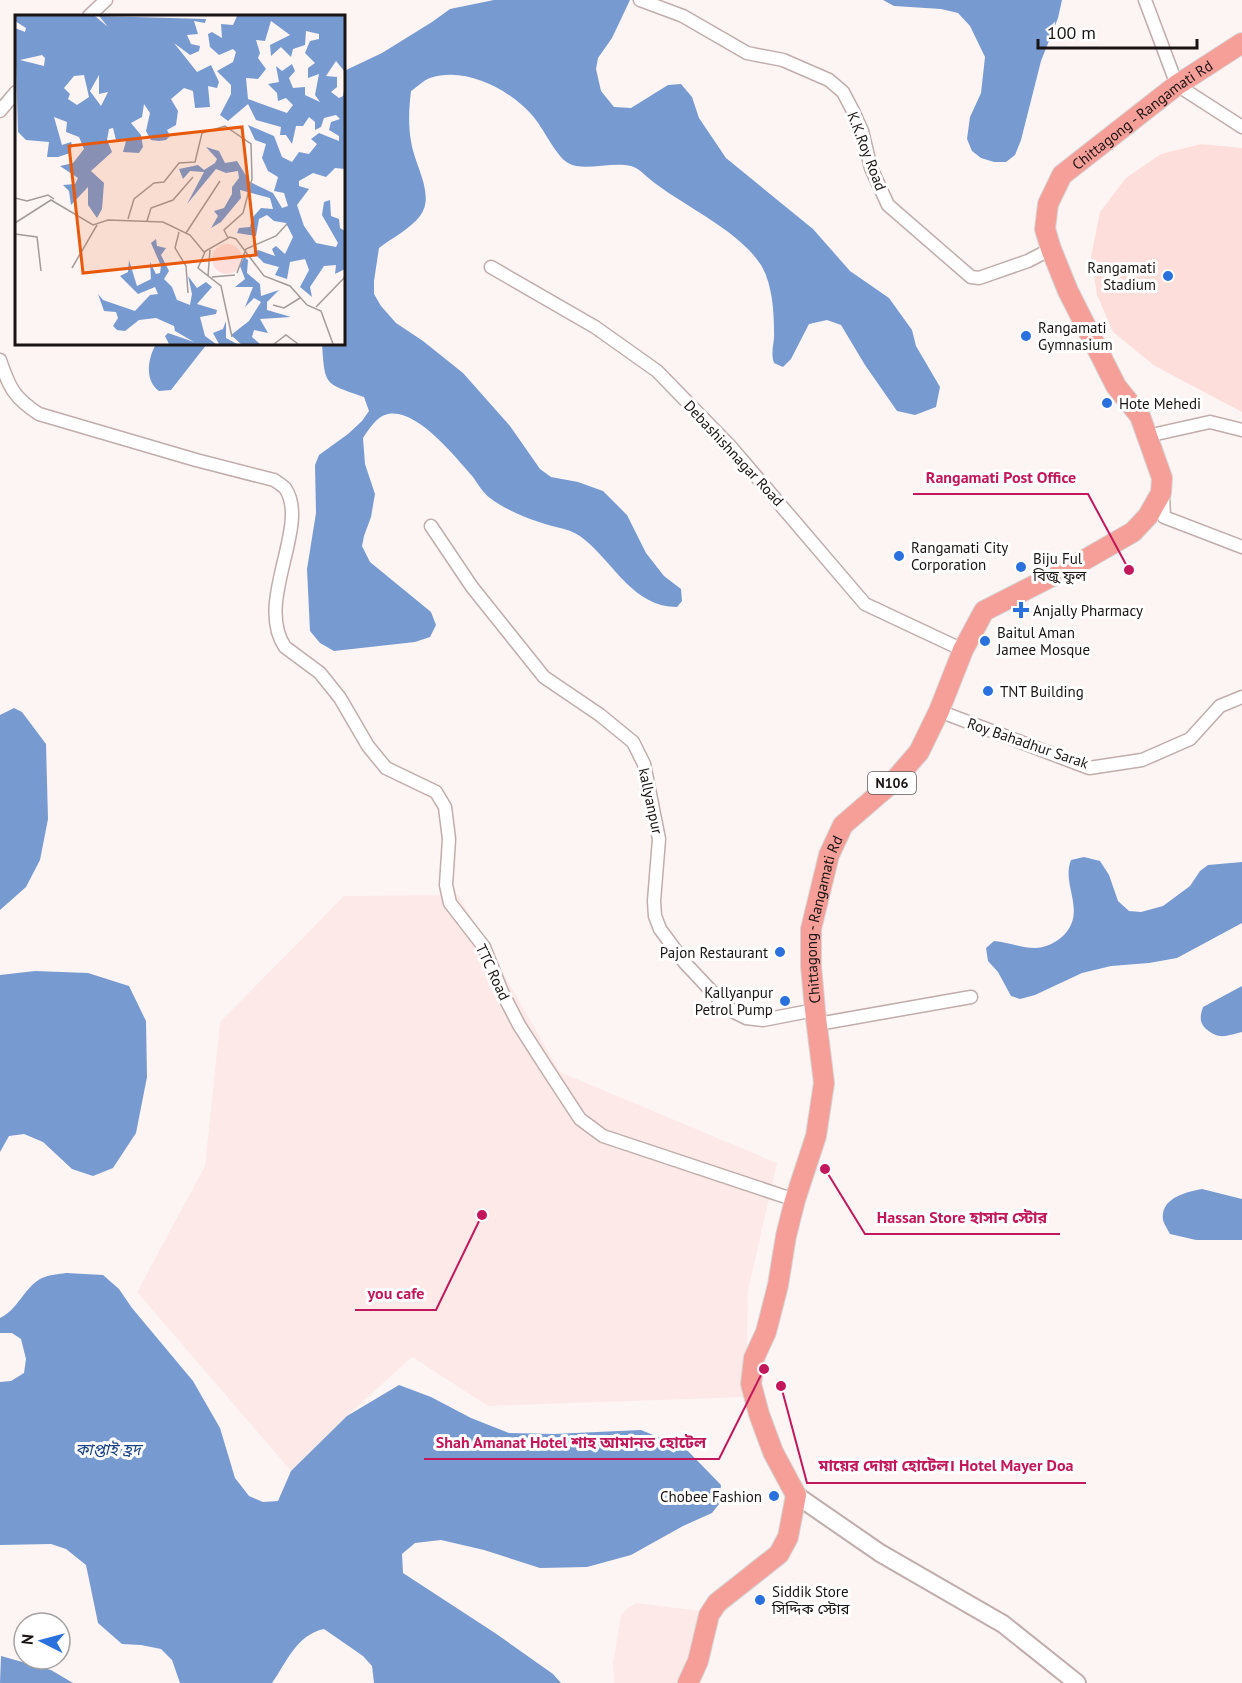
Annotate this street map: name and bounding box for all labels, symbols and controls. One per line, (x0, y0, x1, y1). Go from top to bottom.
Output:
scale bar (1038, 12, 1197, 50)
inset map (15, 15, 345, 345)
text: 100 m (1047, 21, 1096, 44)
street label: Chittagong - Rangamati Rd (1068, 55, 1216, 174)
street label: K.K.Roy Road (843, 109, 891, 193)
place label: Rangamati Stadium (1087, 258, 1156, 294)
marker: Rangamati Stadium (1161, 269, 1175, 283)
place label: Rangamati Gymnasium (1038, 318, 1113, 354)
marker: Rangamati Gymnasium (1019, 329, 1033, 343)
place label: Hote Mehedi (1119, 394, 1201, 413)
street label: Debashishnagar Road (680, 396, 788, 510)
marker: Hote Mehedi (1100, 396, 1114, 410)
callout: Rangamati Post Office (913, 460, 1088, 494)
text: Rangamati Post Office (926, 467, 1076, 487)
place label: Rangamati City Corporation (911, 538, 1008, 574)
marker: Rangamati City Corporation (892, 549, 906, 563)
place label: Biju Ful বিজু ফুল (1032, 549, 1087, 585)
marker: Biju Ful বিজু ফুল (1014, 560, 1028, 574)
place label: Anjally Pharmacy (1033, 601, 1143, 620)
marker: Anjally Pharmacy (1014, 603, 1028, 617)
place label: Baitul Aman Jamee Mosque (996, 623, 1090, 659)
marker: Baitul Aman Jamee Mosque (978, 634, 992, 648)
place label: TNT Building (1000, 682, 1084, 701)
marker: TNT Building (981, 684, 995, 698)
street label: Roy Bahadhur Sarak (965, 713, 1092, 773)
street label: kallyanpur (635, 766, 667, 836)
road number: N106 (868, 772, 916, 794)
street label: Chittagong - Rangamati Rd (801, 832, 846, 1005)
street label: TTC Road (472, 941, 514, 1003)
place label: Pajon Restaurant (660, 943, 768, 962)
marker: Pajon Restaurant (773, 945, 787, 959)
place label: Kallyanpur Petrol Pump (695, 983, 773, 1019)
marker: Kallyanpur Petrol Pump (778, 994, 792, 1008)
callout: Hassan Store হাসান স্টোর (865, 1200, 1060, 1234)
text: Hassan Store হাসান স্টোর (877, 1207, 1048, 1227)
callout: you cafe (355, 1276, 436, 1310)
text: you cafe (367, 1283, 424, 1303)
callout: Shah Amanat Hotel শাহ আমানত হোটেল (424, 1425, 719, 1459)
text: Shah Amanat Hotel শাহ আমানত হোটেল (436, 1432, 707, 1452)
water label: কাপ্তাই হ্রদ (75, 1439, 144, 1459)
callout: মায়ের দোয়া হোটেল। Hotel Mayer Doa (807, 1449, 1086, 1483)
text: মায়ের দোয়া হোটেল। Hotel Mayer Doa (818, 1455, 1074, 1475)
place label: Chobee Fashion (660, 1487, 762, 1506)
marker: Chobee Fashion (767, 1489, 781, 1503)
place label: Siddik Store সিদ্দিক স্টোর (771, 1582, 850, 1618)
marker: Siddik Store সিদ্দিক স্টোর (753, 1593, 767, 1607)
north arrow (12, 1611, 72, 1671)
text: N (17, 1633, 38, 1646)

